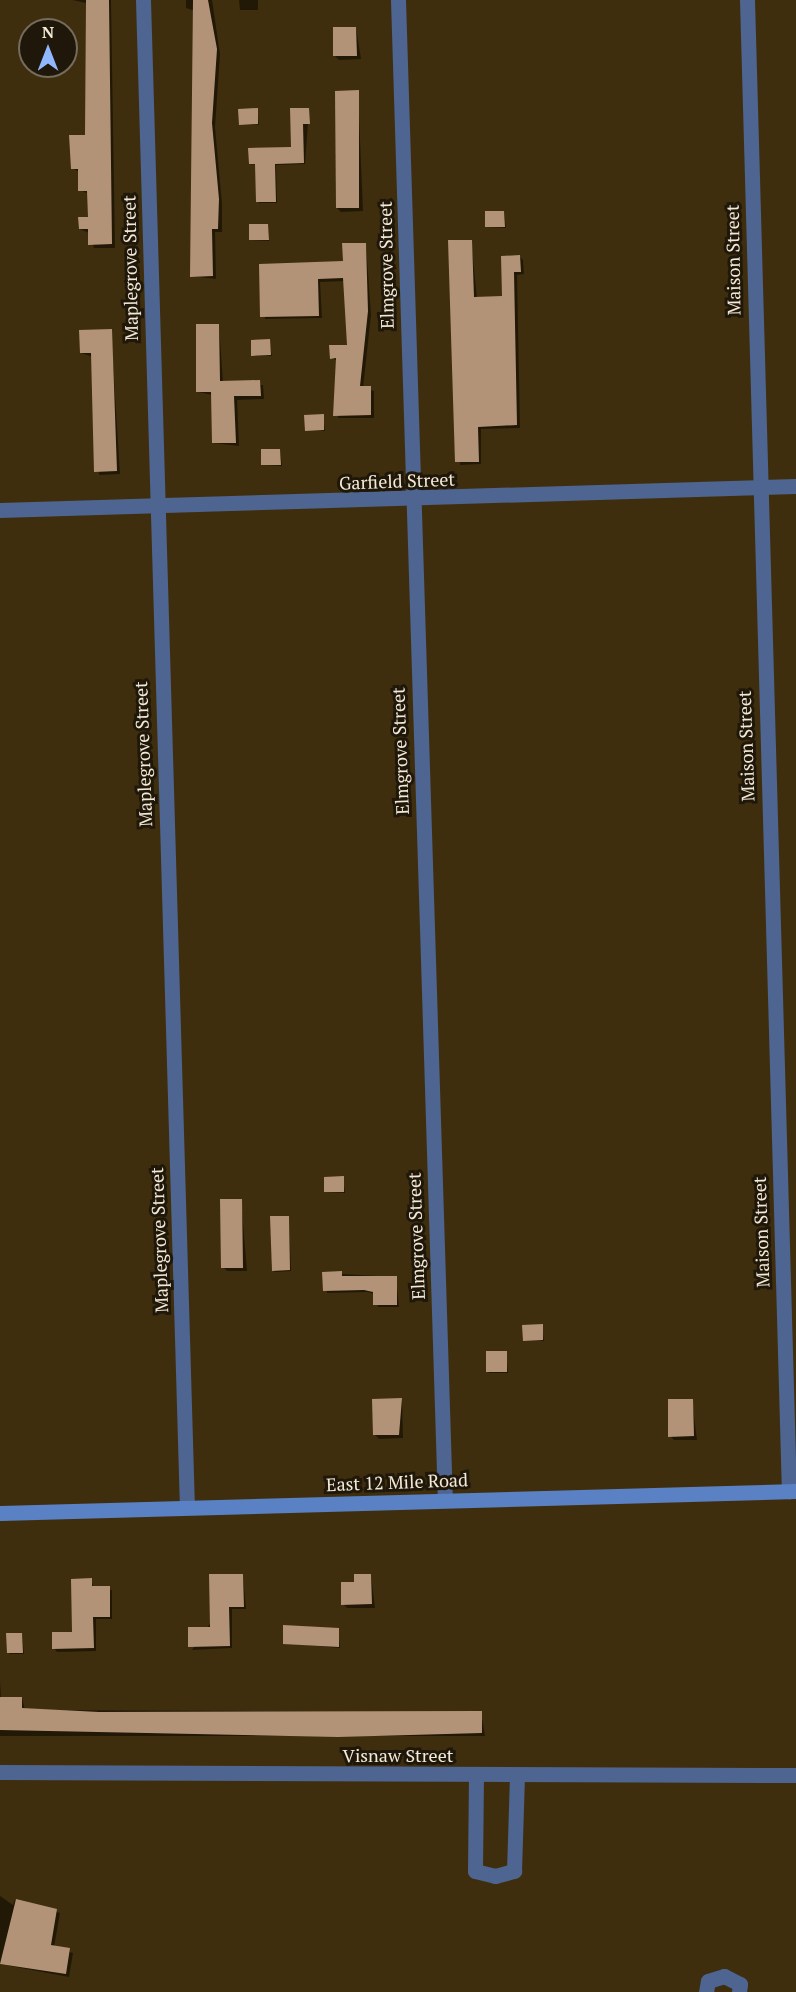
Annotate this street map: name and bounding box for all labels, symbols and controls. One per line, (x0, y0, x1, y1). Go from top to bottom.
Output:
north arrow (18, 18, 78, 78)
text: N (42, 21, 54, 43)
street label: Maplegrove Street (118, 195, 142, 341)
street label: Elmgrove Street (374, 201, 398, 329)
street label: Maison Street (721, 204, 745, 316)
street label: Garfield Street (339, 468, 455, 494)
street label: Maplegrove Street (130, 681, 156, 827)
street label: Elmgrove Street (387, 687, 413, 815)
street label: Maison Street (733, 690, 759, 802)
street label: Maplegrove Street (146, 1167, 172, 1313)
street label: Elmgrove Street (403, 1172, 429, 1300)
street label: Maison Street (748, 1176, 774, 1288)
street label: East 12 Mile Road (326, 1469, 468, 1495)
street label: Visnaw Street (343, 1744, 453, 1766)

